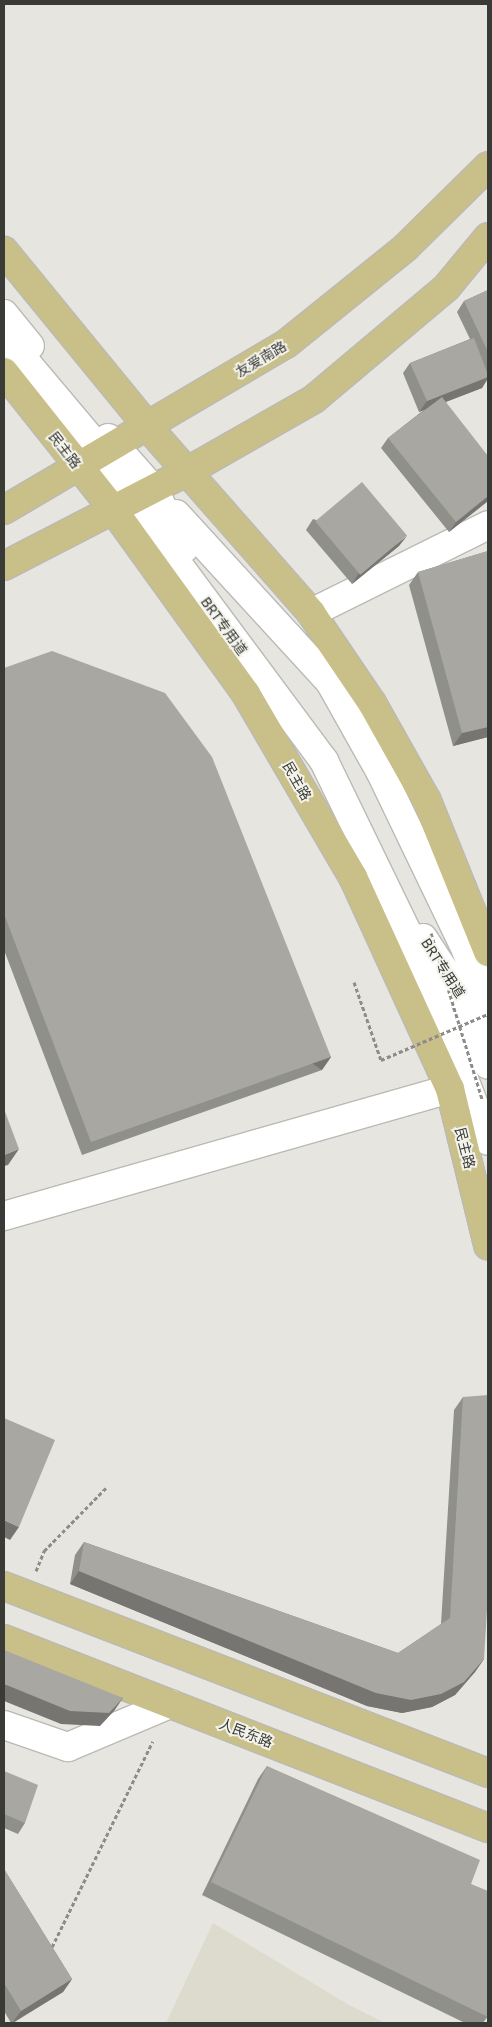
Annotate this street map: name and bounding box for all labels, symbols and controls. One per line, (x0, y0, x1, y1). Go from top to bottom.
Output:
street label: 友爱南路 (233, 337, 289, 381)
street label: 民主路 (45, 428, 85, 472)
street label: BRT专用道 (197, 594, 251, 658)
street label: 民主路 (279, 759, 315, 803)
street label: BRT专用道 (418, 935, 468, 1001)
street label: 民主路 (452, 1126, 478, 1170)
street label: 人民东路 (217, 1715, 275, 1751)

